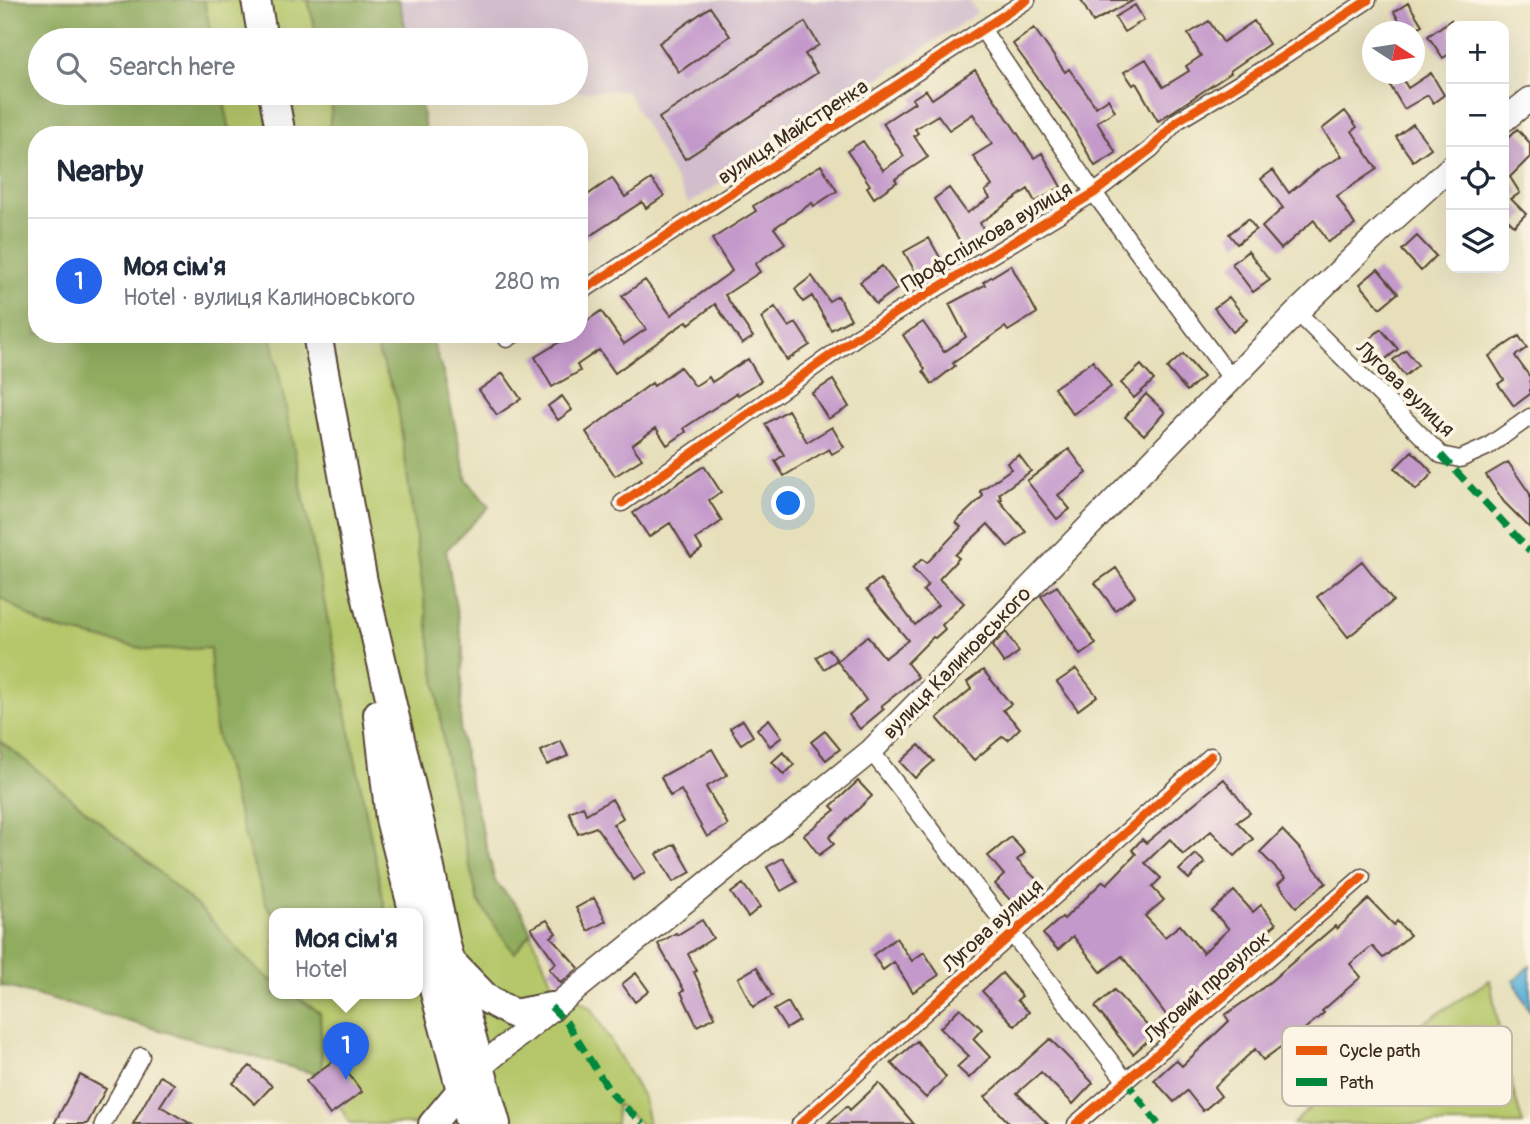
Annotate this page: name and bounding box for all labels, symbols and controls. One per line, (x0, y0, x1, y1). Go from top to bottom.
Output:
north arrow (1362, 21, 1425, 84)
map controls (1446, 21, 1509, 273)
button: + (1446, 21, 1509, 84)
search box (28, 28, 588, 105)
icon: search (52, 48, 90, 86)
text: Search here (108, 51, 235, 83)
street label: вулиця Майстренка (713, 73, 873, 191)
button: − (1446, 84, 1509, 147)
button: locate (1446, 147, 1509, 210)
text: Nearby (56, 153, 143, 190)
street label: Профспілкова вулиця (897, 175, 1077, 299)
button: layers (1446, 210, 1509, 273)
text: Моя сім'я (123, 251, 226, 283)
text: 1 (75, 267, 84, 296)
text: 280 m (494, 267, 560, 296)
text: Hotel · вулиця Калиновського (123, 283, 415, 312)
street label: Лугова вулиця (1349, 334, 1460, 443)
your location (771, 486, 805, 520)
street label: вулиця Калиновського (877, 581, 1037, 745)
street label: Лугова вулиця (936, 873, 1049, 979)
popup (269, 908, 423, 999)
text: Моя сім'я (295, 923, 397, 955)
street label: Луговий провулок (1138, 925, 1276, 1050)
text: Hotel (295, 955, 348, 984)
pin: 1 (323, 1022, 369, 1080)
legend (1282, 1026, 1512, 1106)
text: Cycle path (1339, 1039, 1420, 1063)
text: Path (1339, 1071, 1374, 1095)

